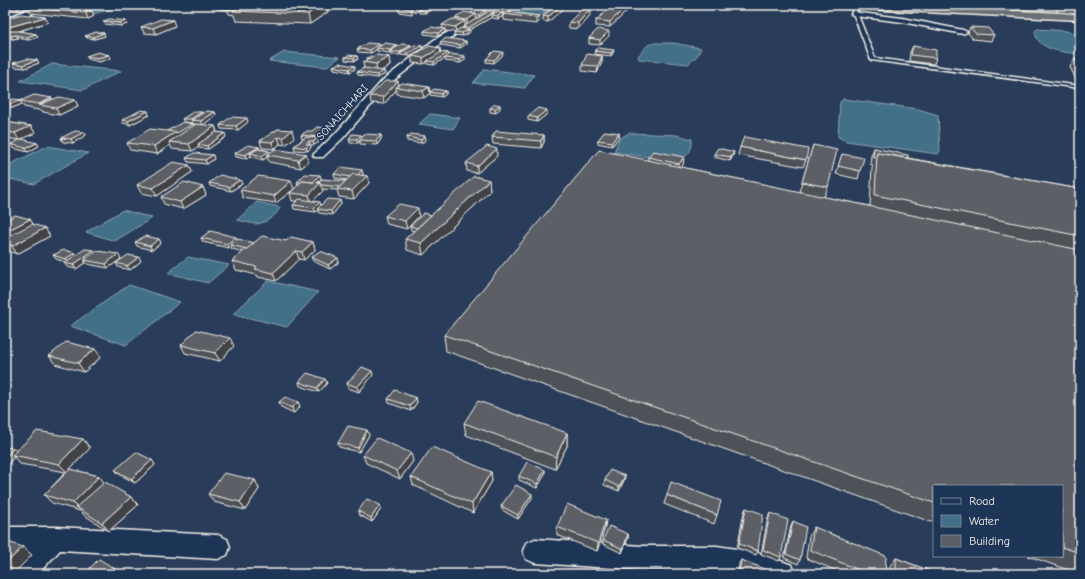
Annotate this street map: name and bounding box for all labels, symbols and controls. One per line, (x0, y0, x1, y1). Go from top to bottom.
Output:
street label: SONAICHHARI (314, 82, 371, 143)
legend (933, 485, 1063, 557)
text: Road (969, 494, 995, 508)
text: Water (969, 514, 999, 528)
text: Building (969, 534, 1010, 548)

